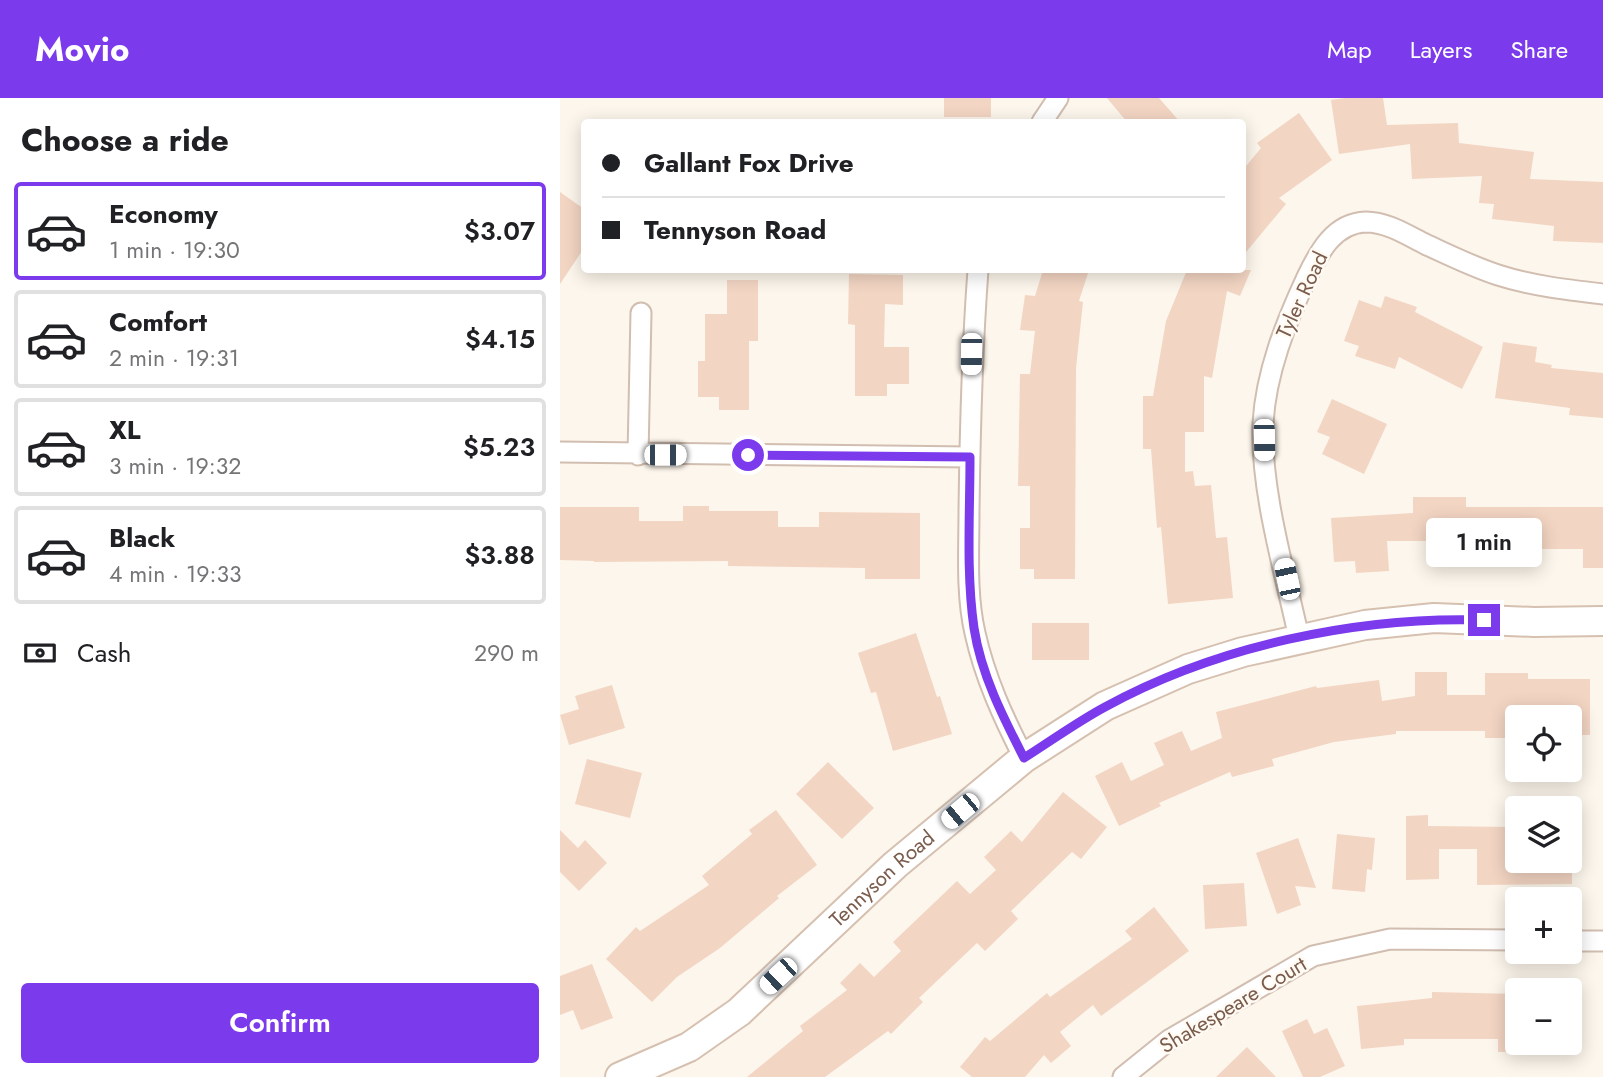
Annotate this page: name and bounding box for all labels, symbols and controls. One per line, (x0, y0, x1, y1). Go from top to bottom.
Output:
text: Movio (35, 26, 129, 73)
text: Map (1327, 32, 1372, 67)
text: Layers (1410, 32, 1472, 67)
text: Share (1510, 32, 1568, 67)
text: Choose a ride (21, 117, 229, 163)
text: Gallant Fox Drive (644, 144, 854, 182)
text: Economy (109, 195, 218, 233)
icon: car (25, 200, 88, 263)
text: Tennyson Road (644, 211, 826, 249)
text: $3.07 (464, 212, 535, 250)
text: 1 min · 19:30 (109, 233, 240, 267)
street label: Tyler Road (1269, 247, 1335, 343)
text: Comfort (109, 303, 207, 341)
icon: car (25, 308, 88, 371)
text: $4.15 (465, 320, 535, 358)
car (961, 333, 982, 375)
text: 2 min · 19:31 (109, 341, 239, 375)
text: XL (109, 411, 141, 449)
icon: car (25, 416, 88, 479)
car (1254, 419, 1275, 461)
text: $5.23 (463, 428, 535, 466)
route start (732, 439, 764, 471)
car (645, 445, 687, 466)
text: 3 min · 19:32 (109, 449, 241, 483)
callout: 1 min (1426, 518, 1542, 568)
text: Black (109, 519, 175, 557)
icon: car (25, 524, 88, 587)
text: 1 min (1456, 525, 1512, 559)
text: $3.88 (465, 536, 535, 574)
car (1273, 556, 1302, 602)
text: 4 min · 19:33 (109, 557, 242, 591)
route end (1468, 604, 1500, 636)
icon: cash (21, 634, 59, 672)
text: Cash (77, 634, 131, 672)
text: 290 m (474, 636, 539, 670)
map controls (1505, 705, 1582, 1055)
button: locate (1505, 705, 1582, 782)
car (938, 789, 983, 833)
button: layers (1505, 796, 1582, 873)
street label: Tennyson Road (823, 823, 941, 934)
button: + (1505, 887, 1582, 964)
street label: Shakespeare Court (1154, 949, 1312, 1061)
car (756, 954, 801, 998)
button: − (1505, 978, 1582, 1055)
button: Confirm (21, 983, 539, 1063)

